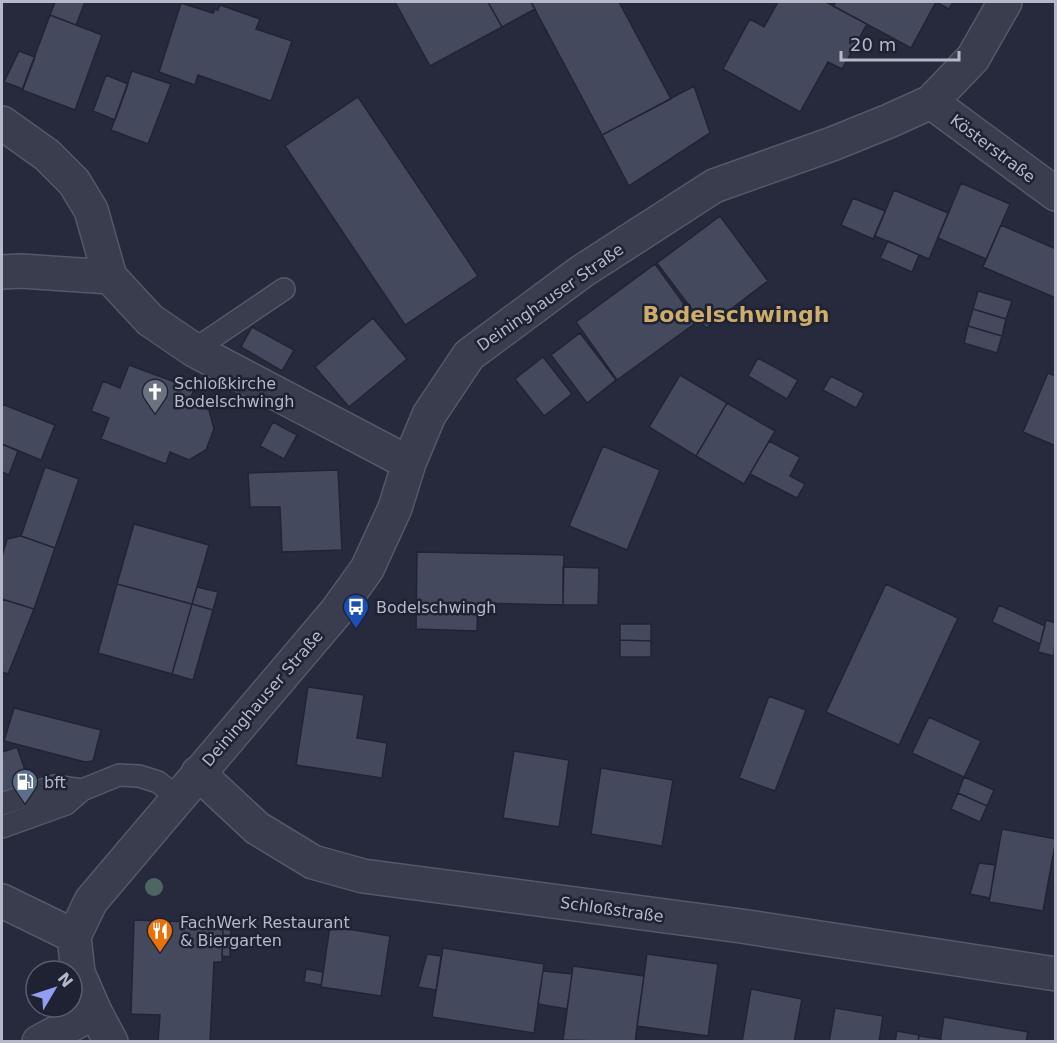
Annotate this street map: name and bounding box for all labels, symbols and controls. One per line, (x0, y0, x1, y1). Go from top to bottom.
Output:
scale bar (841, 24, 960, 62)
text: 20 m (850, 34, 896, 55)
street label: Kösterstraße (946, 110, 1039, 187)
street label: Deininghauser Straße (474, 240, 627, 355)
district label: Bodelschwingh (643, 302, 829, 327)
place label: Schloßkirche Bodelschwingh (174, 374, 294, 411)
church icon: Schloßkirche Bodelschwingh (140, 377, 170, 415)
bus stop icon: Bodelschwingh (341, 592, 371, 630)
place label: Bodelschwingh (376, 598, 496, 617)
street label: Deininghauser Straße (198, 626, 327, 770)
fuel station icon: bft (10, 767, 40, 805)
place label: bft (44, 773, 66, 792)
street label: Schloßstraße (559, 893, 665, 926)
place label: FachWerk Restaurant & Biergarten (180, 913, 350, 950)
restaurant icon: FachWerk Restaurant & Biergarten (145, 916, 175, 954)
north arrow (24, 959, 84, 1019)
text: N (54, 969, 77, 991)

